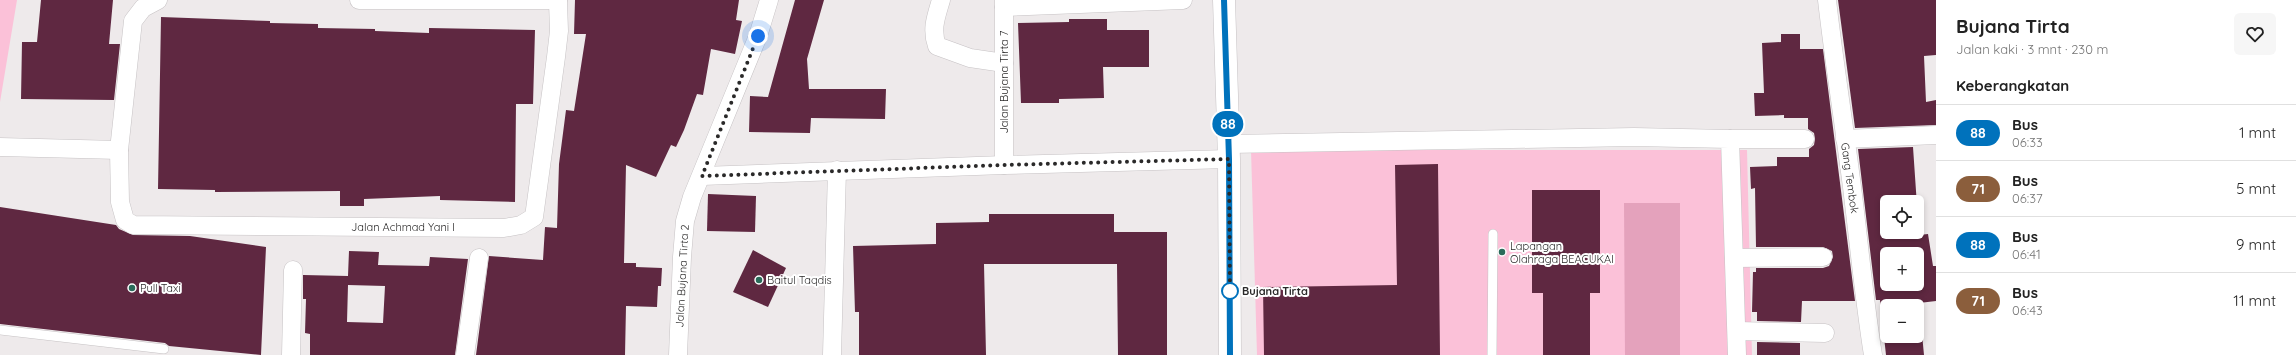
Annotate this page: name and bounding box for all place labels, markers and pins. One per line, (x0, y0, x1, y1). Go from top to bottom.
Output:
place label: Lapangan Olahraga BEACUKAI (1510, 239, 1614, 266)
marker: Lapangan Olahraga BEACUKAI (1497, 247, 1507, 257)
place label: Baitul Taqdis (767, 273, 832, 287)
marker: Baitul Taqdis (754, 275, 764, 285)
place label: Pull Taxi (140, 281, 181, 295)
marker: Bujana Tirta (1221, 282, 1239, 300)
marker: Pull Taxi (127, 283, 137, 293)
place label: Bujana Tirta (1242, 284, 1308, 298)

